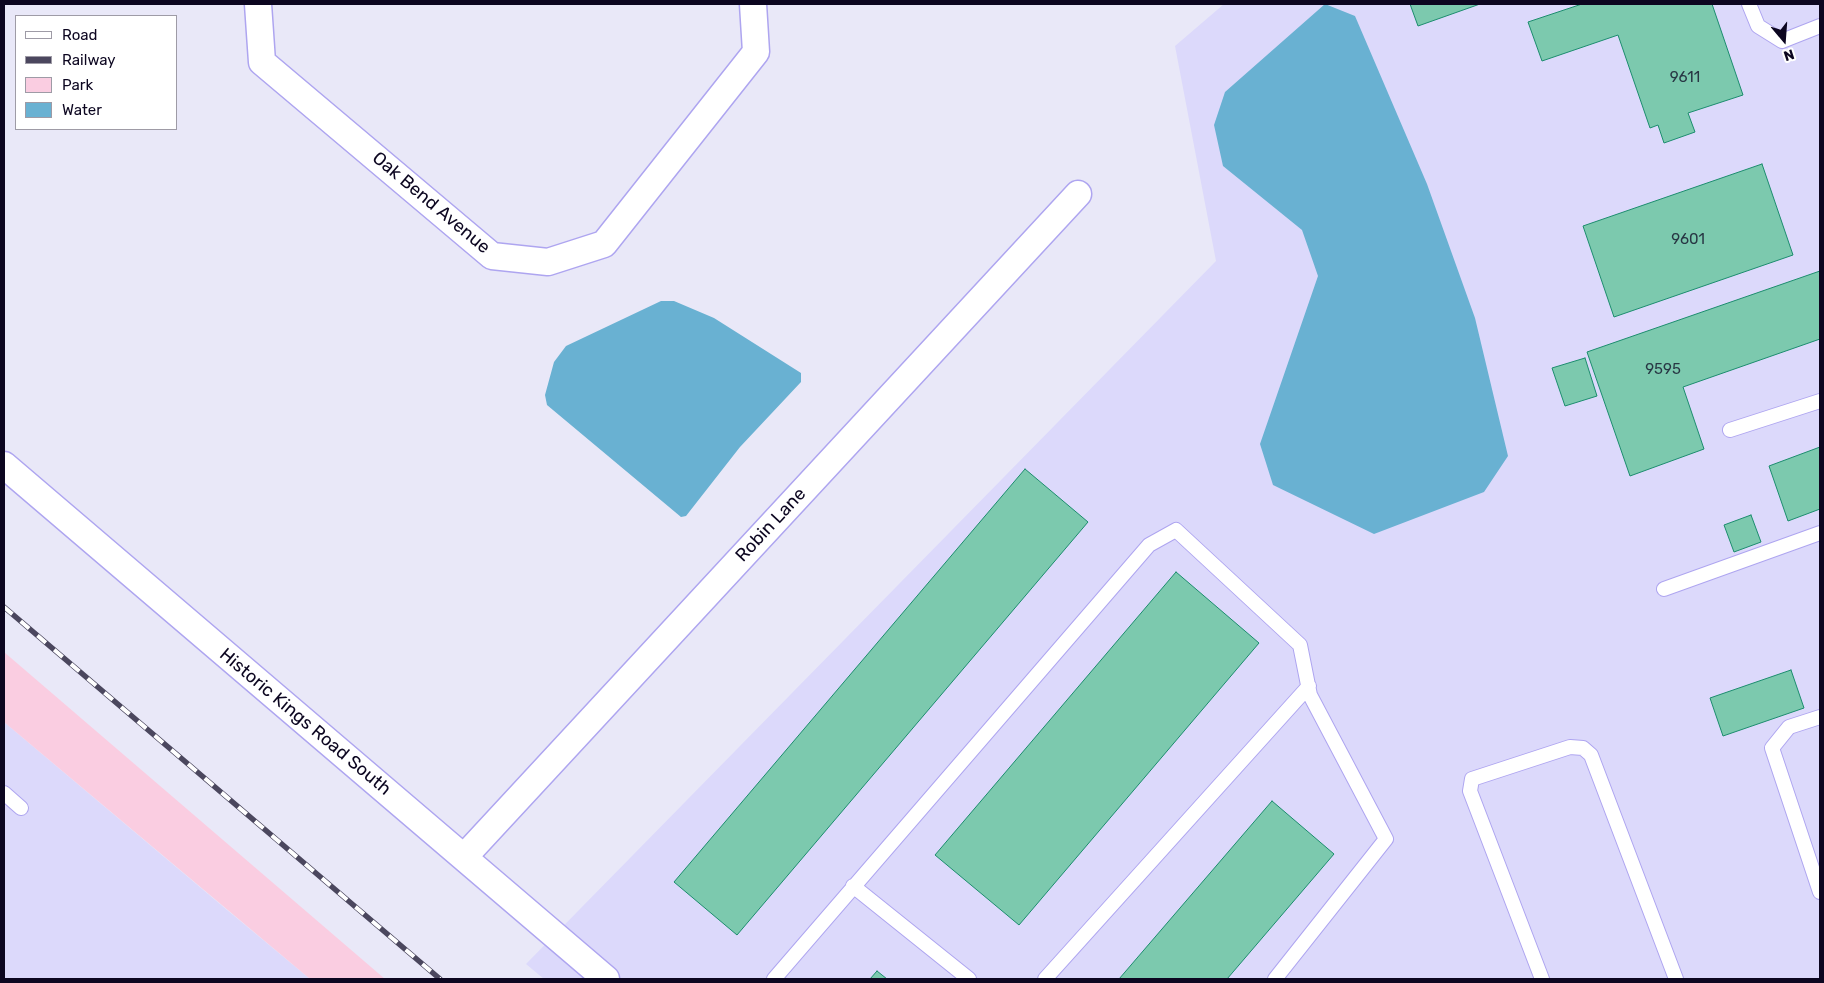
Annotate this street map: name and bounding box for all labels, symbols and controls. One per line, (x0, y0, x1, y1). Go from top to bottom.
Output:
legend (15, 15, 178, 130)
north arrow (1759, 15, 1809, 65)
text: Road (62, 26, 98, 44)
text: N (1781, 45, 1796, 64)
text: Railway (62, 51, 116, 69)
house number: 9611 (1670, 69, 1700, 87)
text: Park (62, 76, 93, 94)
text: Water (62, 101, 102, 119)
street label: Oak Bend Avenue (368, 147, 494, 259)
house number: 9601 (1671, 231, 1705, 249)
house number: 9595 (1645, 361, 1681, 379)
street label: Robin Lane (731, 483, 811, 567)
street label: Historic Kings Road South (215, 644, 395, 800)

